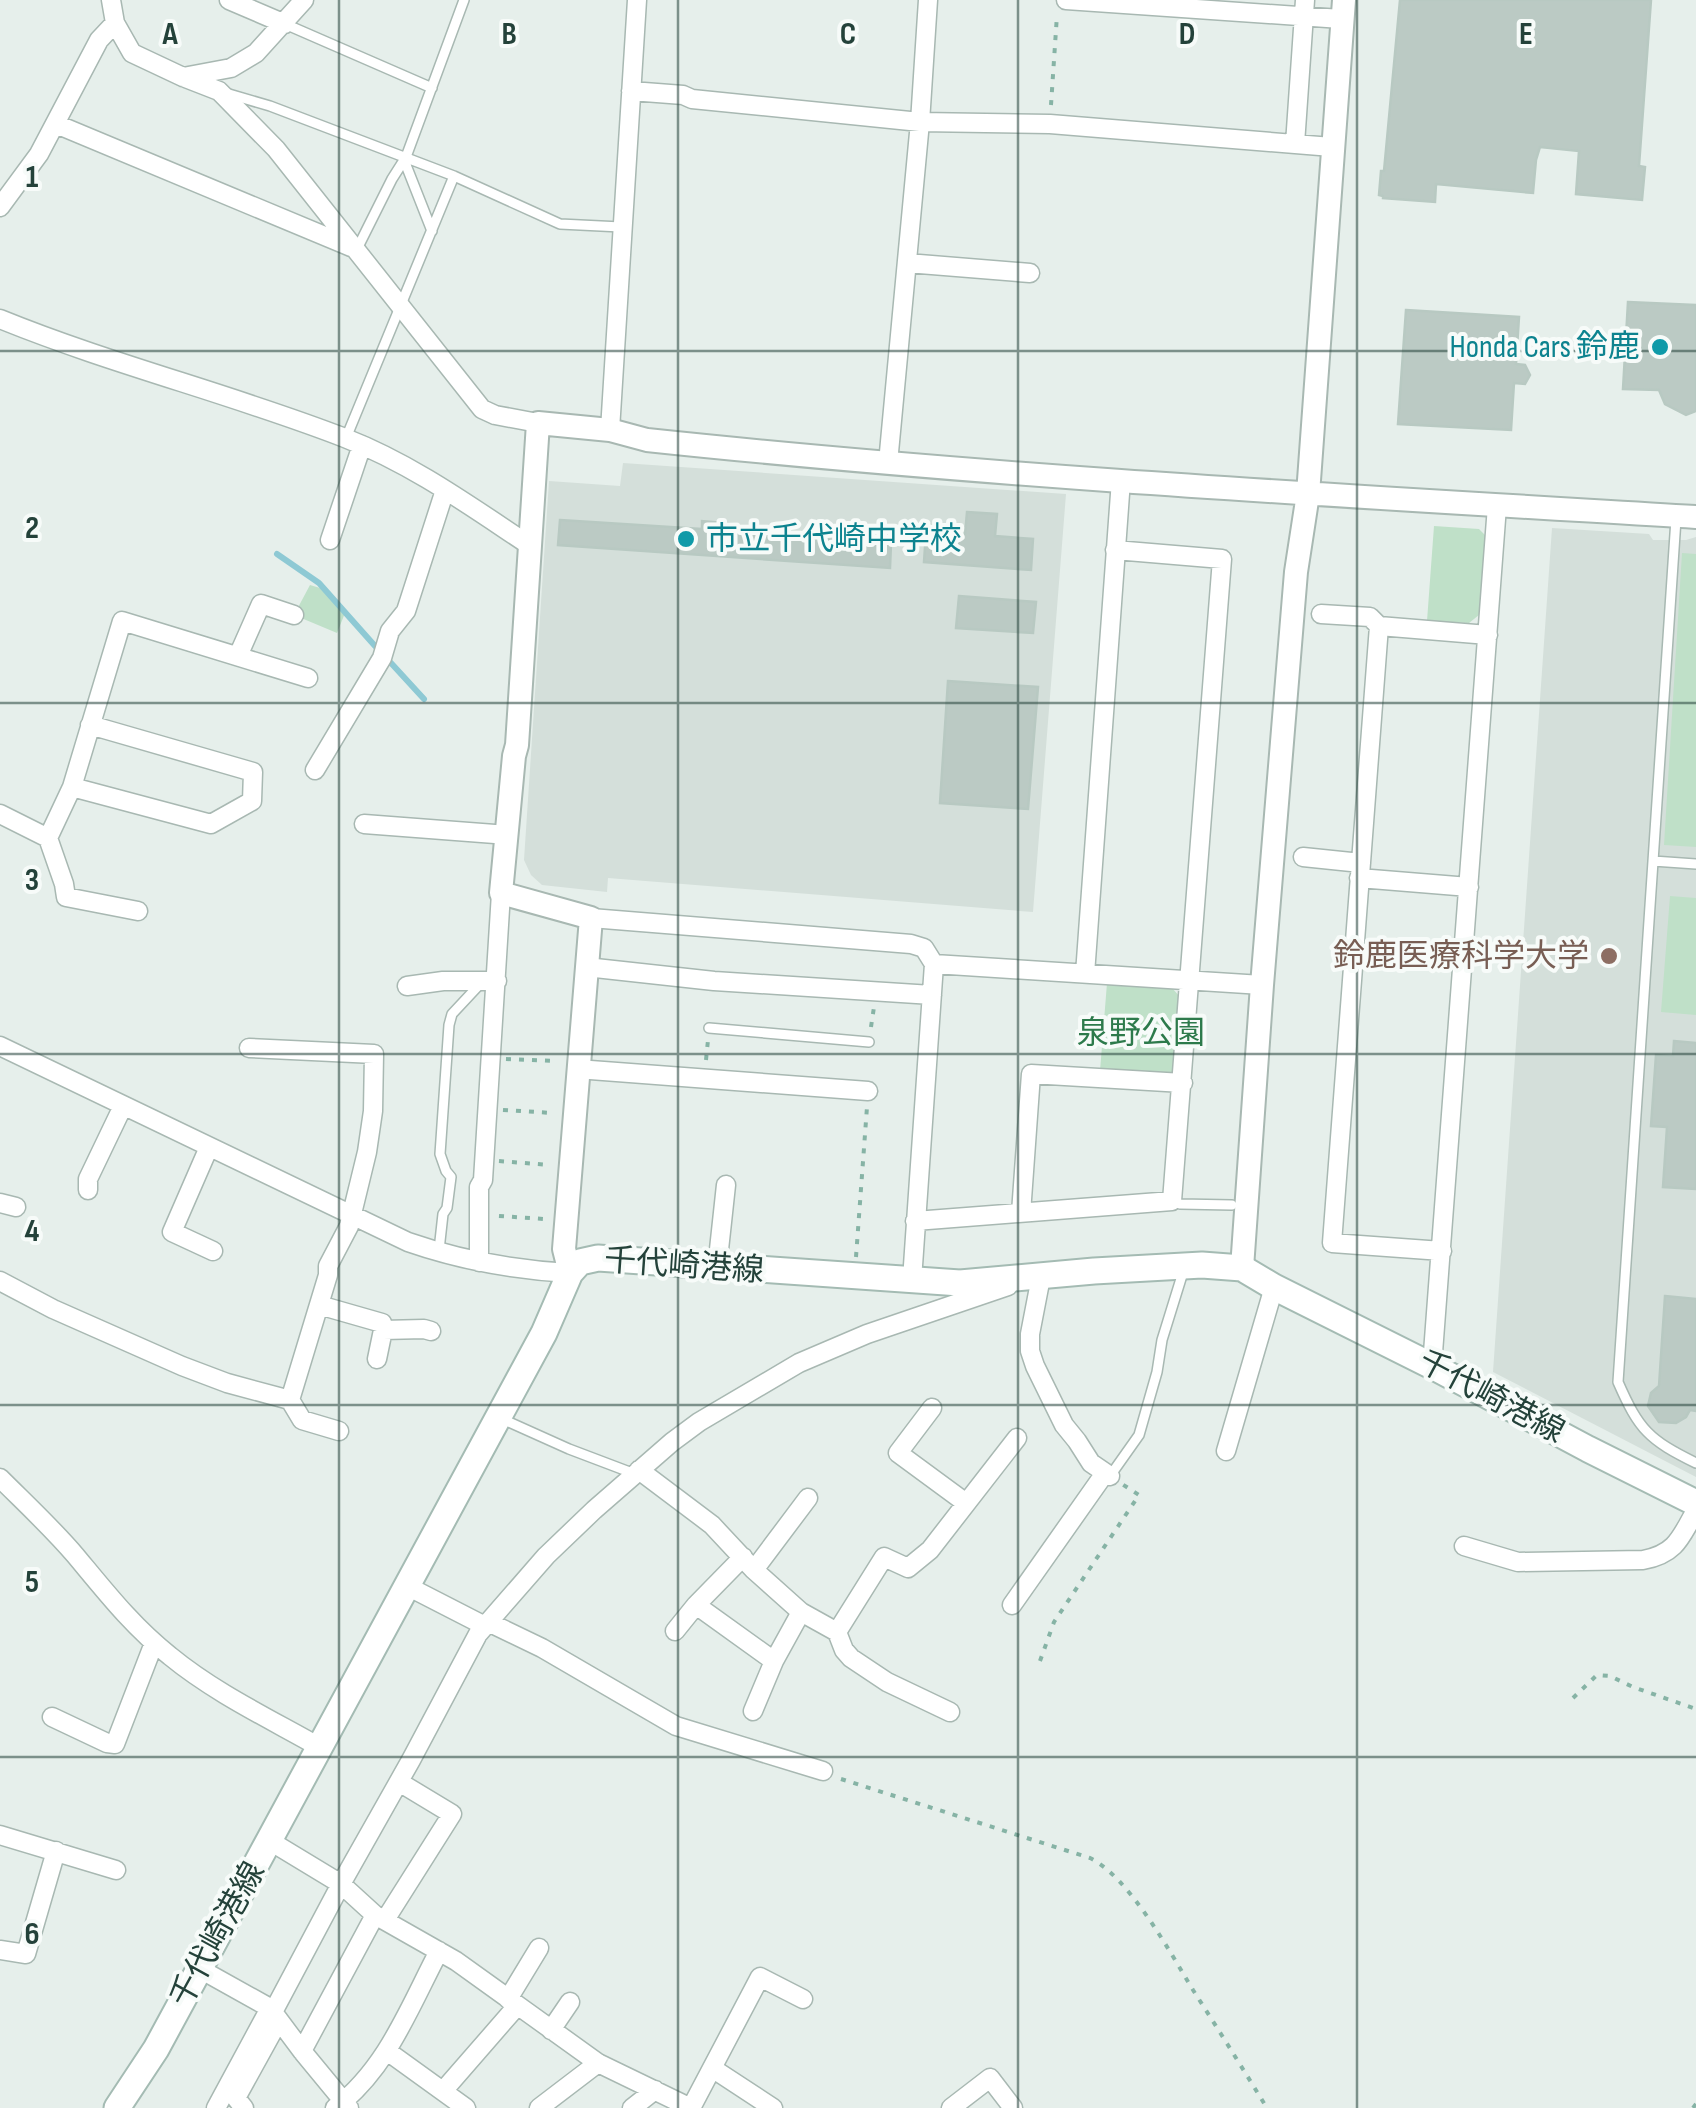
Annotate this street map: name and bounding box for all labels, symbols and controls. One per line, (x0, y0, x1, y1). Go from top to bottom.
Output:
text: A (161, 15, 178, 54)
text: B (501, 15, 517, 54)
text: C (840, 15, 856, 54)
text: D (1179, 15, 1195, 54)
text: E (1519, 15, 1533, 54)
text: 1 (26, 158, 39, 197)
place label: Honda Cars 鈴鹿 (1449, 328, 1640, 367)
marker: Honda Cars 鈴鹿 (1649, 336, 1671, 358)
text: 2 (25, 509, 39, 548)
place label: 市立千代崎中学校 (706, 520, 962, 559)
marker: 市立千代崎中学校 (675, 528, 697, 550)
text: 3 (25, 861, 39, 900)
place label: 鈴鹿医療科学大学 (1333, 937, 1589, 976)
marker: 鈴鹿医療科学大学 (1598, 945, 1620, 967)
park label: 泉野公園 (1077, 1014, 1205, 1053)
text: 4 (25, 1212, 40, 1251)
street label: 千代崎港線 (603, 1241, 765, 1291)
street label: 千代崎港線 (1411, 1342, 1571, 1452)
text: 5 (25, 1563, 39, 1602)
street label: 千代崎港線 (162, 1856, 274, 2014)
text: 6 (24, 1915, 40, 1954)

